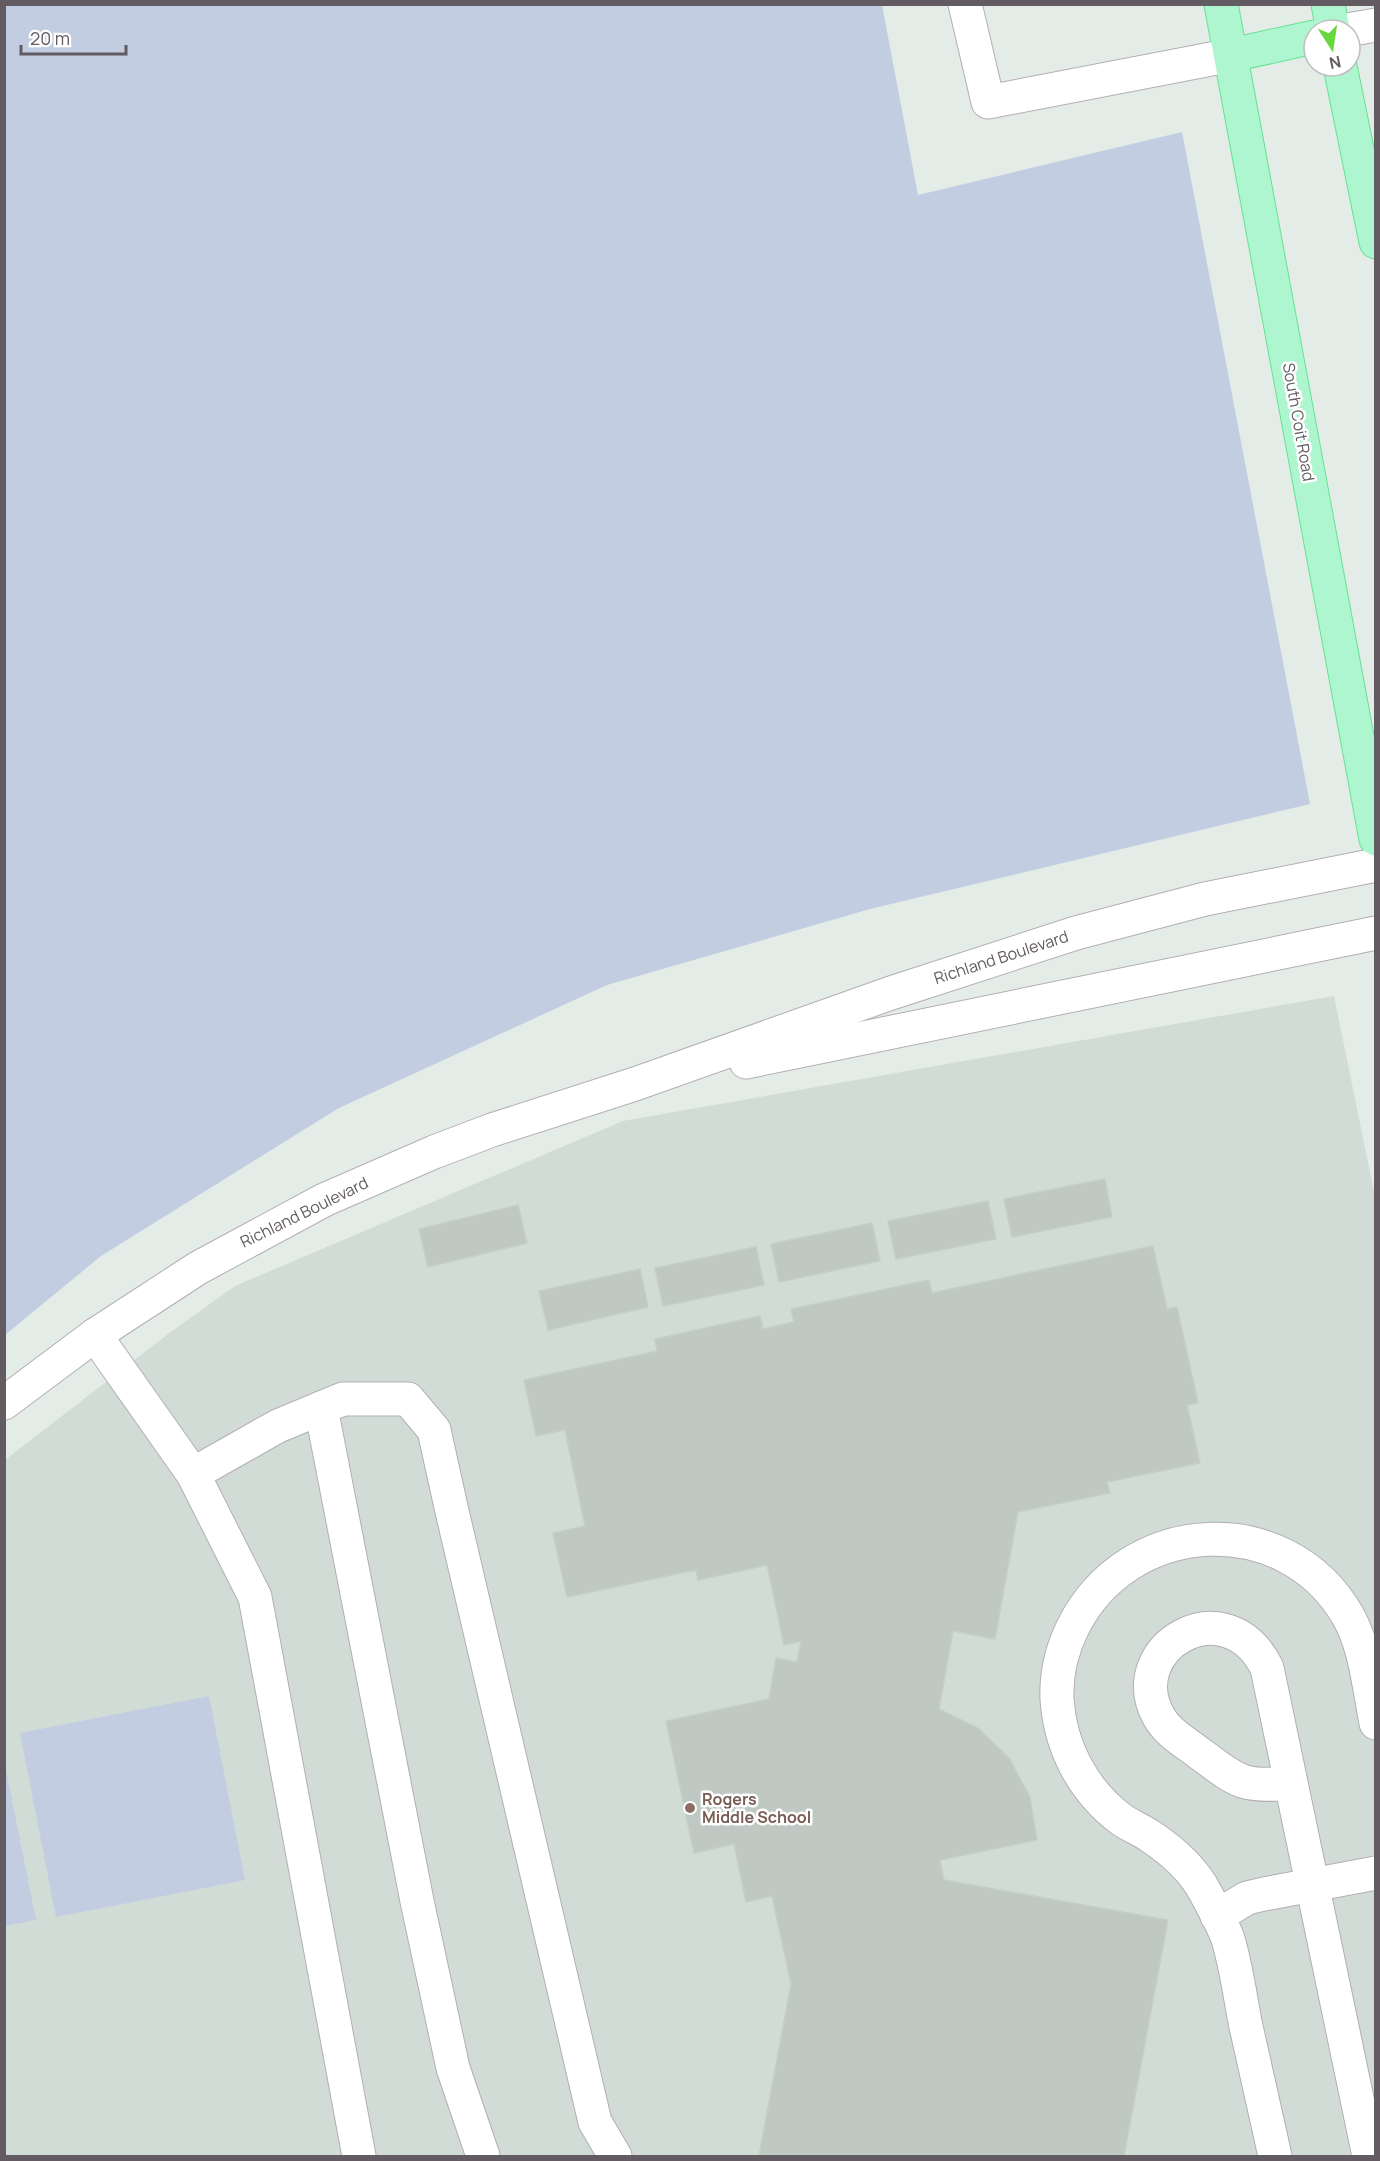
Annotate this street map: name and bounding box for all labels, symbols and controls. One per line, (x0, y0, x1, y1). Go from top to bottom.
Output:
scale bar (21, 18, 126, 56)
north arrow (1302, 18, 1362, 78)
text: 20 m (30, 26, 70, 50)
text: N (1327, 51, 1343, 75)
street label: South Coit Road (1278, 361, 1320, 483)
street label: Richland Boulevard (931, 925, 1071, 989)
street label: Richland Boulevard (236, 1171, 372, 1253)
place label: Rogers Middle School (702, 1788, 811, 1828)
marker: Rogers Middle School (683, 1801, 697, 1815)

